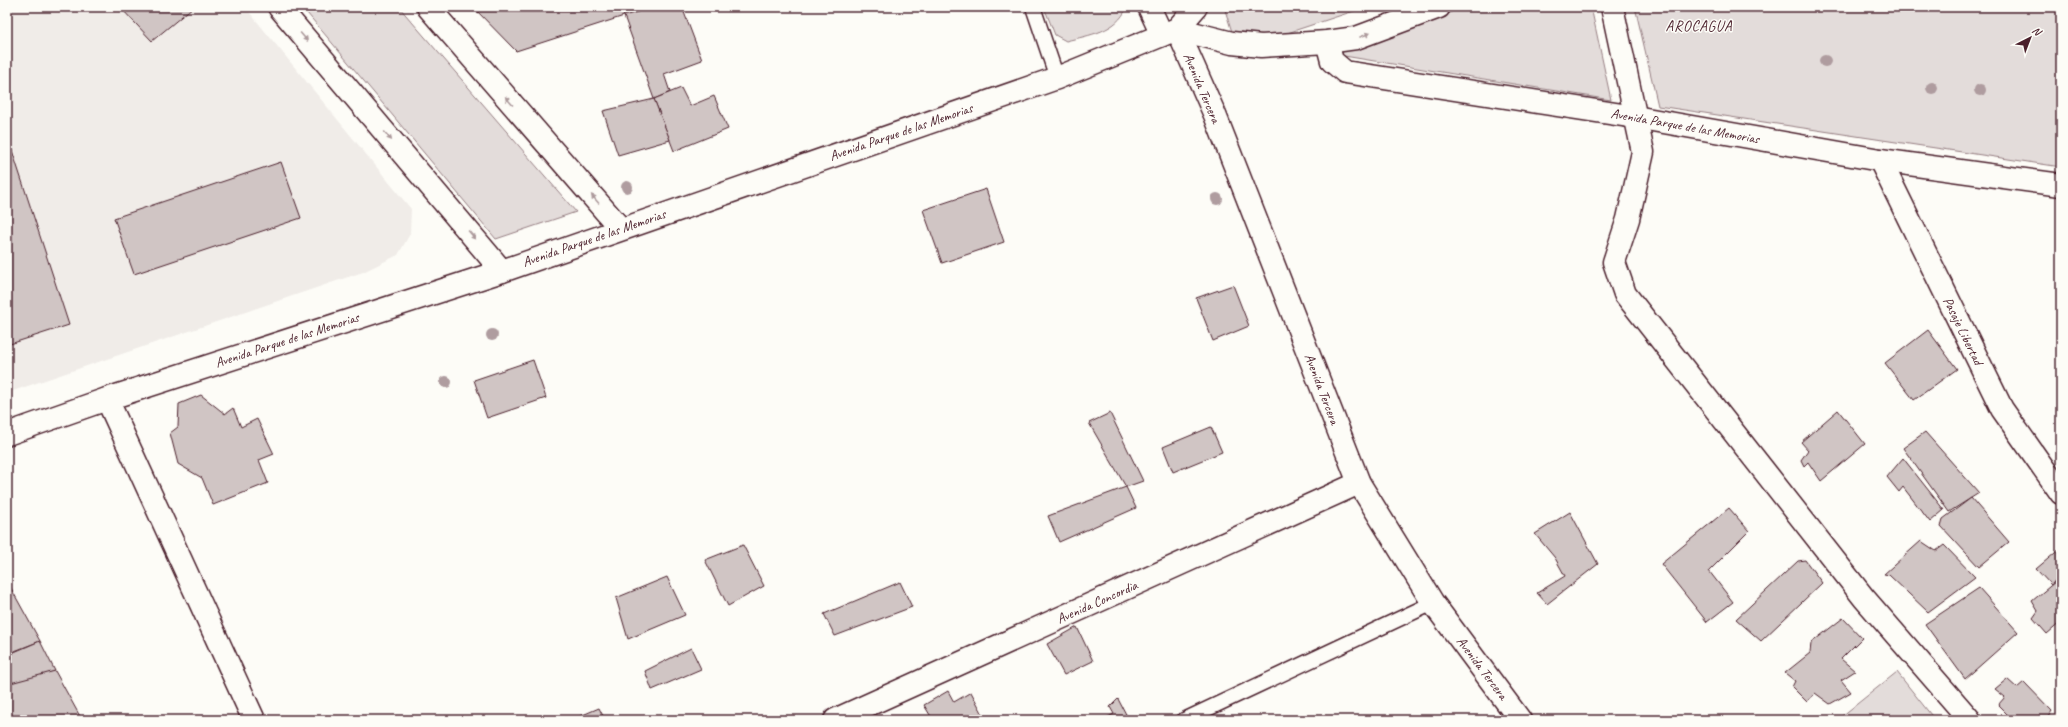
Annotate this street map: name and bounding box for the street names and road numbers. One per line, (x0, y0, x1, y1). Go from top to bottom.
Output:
street label: Avenida Tercera (1180, 50, 1225, 127)
street label: Avenida Parque de las Memorias (827, 99, 976, 165)
street label: Avenida Parque de las Memorias (1609, 105, 1762, 148)
street label: Avenida Parque de las Memorias (520, 205, 669, 271)
street label: Pasaje Libertad (1939, 294, 1988, 370)
street label: Avenida Parque de las Memorias (213, 308, 362, 371)
street label: Avenida Tercera (1301, 351, 1344, 428)
street label: Avenida Concordia (1054, 576, 1141, 627)
street label: Avenida Tercera (1453, 633, 1512, 704)

